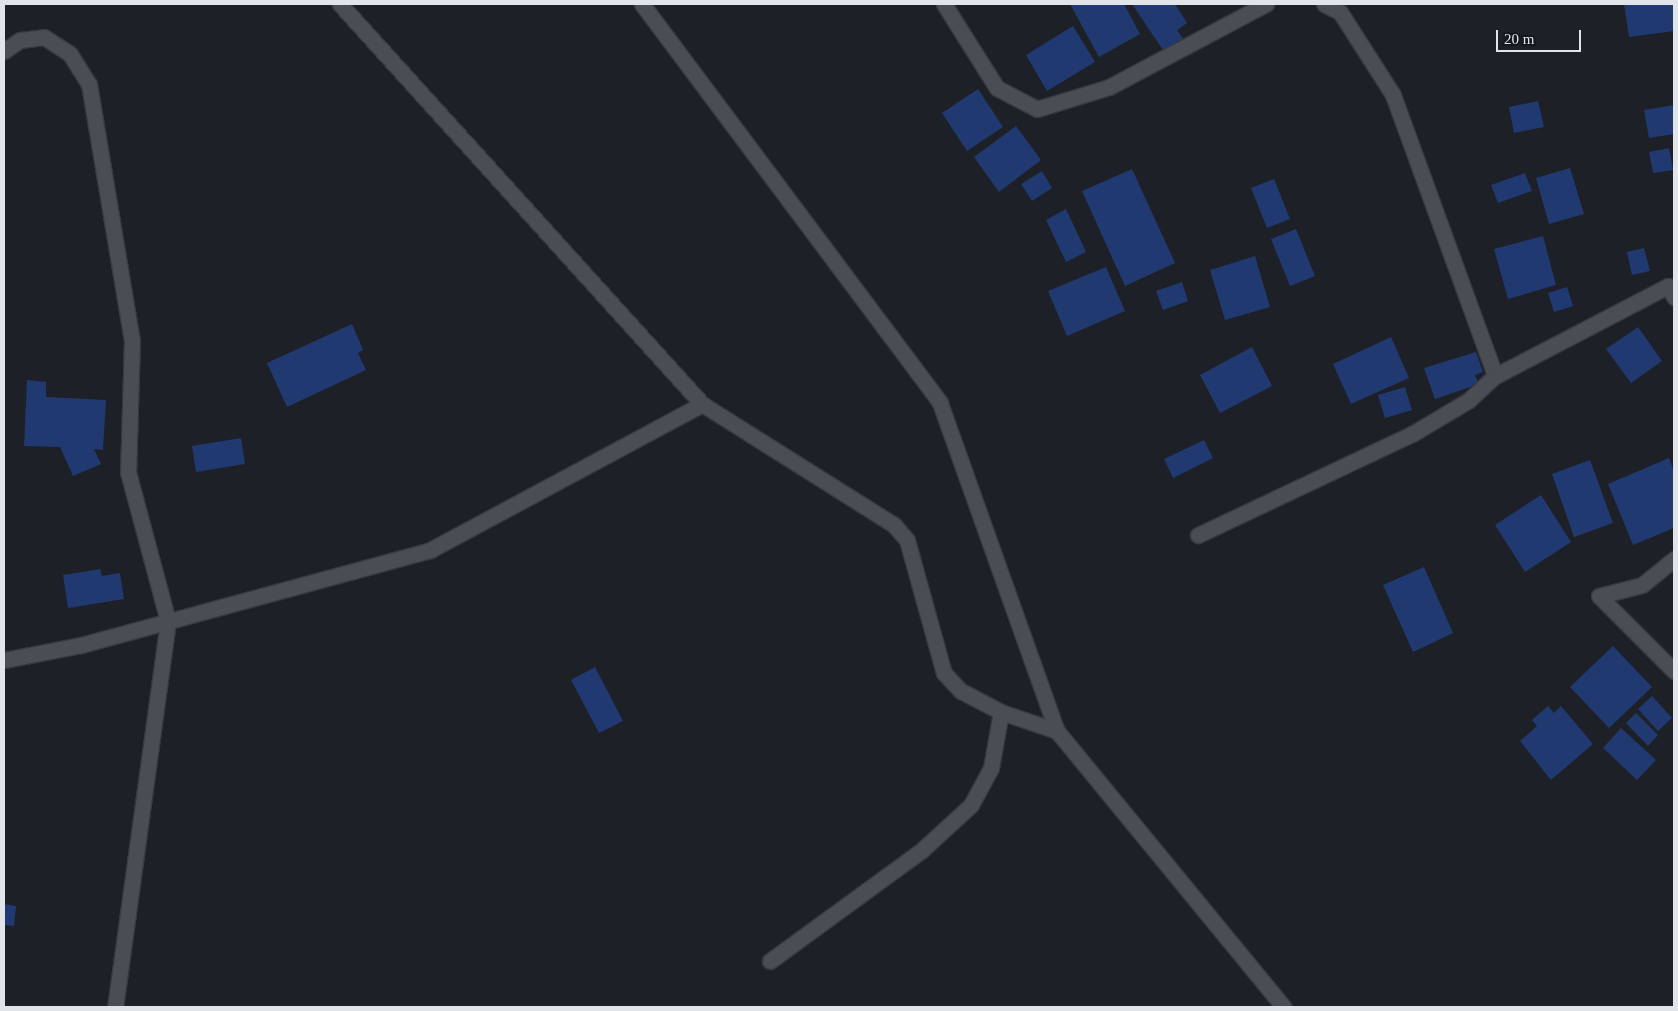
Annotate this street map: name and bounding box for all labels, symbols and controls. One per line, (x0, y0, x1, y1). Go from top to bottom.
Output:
scale bar (1498, 20, 1583, 52)
text: 20 m (1504, 31, 1534, 47)

